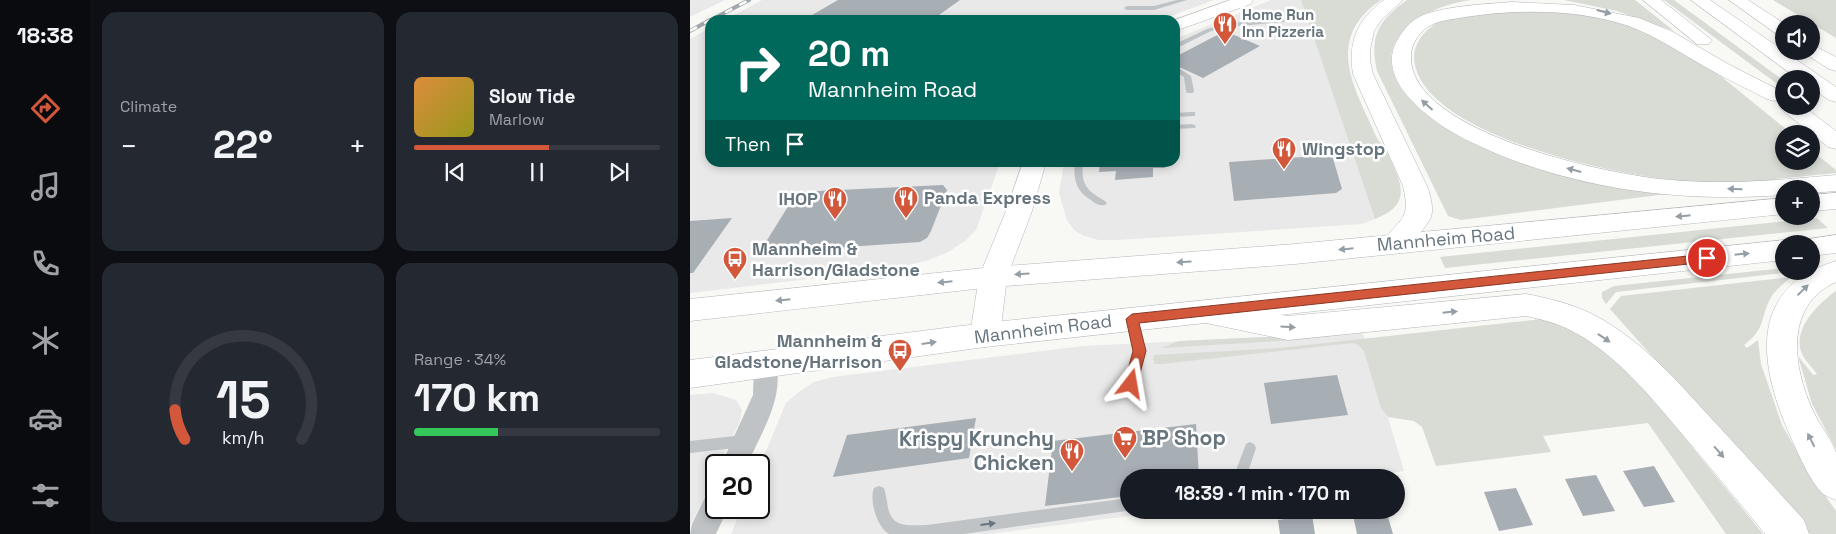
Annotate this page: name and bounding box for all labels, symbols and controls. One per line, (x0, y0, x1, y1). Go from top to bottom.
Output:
place label: Home Run Inn Pizzeria (1242, 5, 1324, 41)
one-way arrow (1597, 9, 1612, 17)
restaurant icon: Home Run Inn Pizzeria (1212, 11, 1238, 45)
map controls (1775, 15, 1820, 280)
button: sound (1775, 15, 1820, 60)
text: 18:38 (17, 21, 73, 49)
text: 20 m (808, 32, 890, 76)
icon: right (725, 35, 790, 100)
button: search (1775, 70, 1820, 115)
text: Mannheim Road (808, 75, 977, 103)
text: Slow Tide (489, 84, 575, 109)
icon: directions (28, 91, 63, 126)
text: Climate (120, 96, 177, 117)
one-way arrow (1421, 99, 1433, 110)
text: Marlow (489, 109, 545, 130)
text: 22° (213, 121, 273, 169)
button: layers (1775, 125, 1820, 170)
text: − (120, 128, 137, 164)
text: + (349, 128, 366, 164)
icon: arrive (781, 130, 809, 158)
text: Then (725, 132, 771, 157)
restaurant icon: Wingstop (1271, 136, 1297, 170)
place label: Wingstop (1302, 137, 1385, 160)
icon: previous (441, 158, 469, 186)
icon: pause (523, 158, 551, 186)
icon: next (605, 158, 633, 186)
one-way arrow (1567, 166, 1582, 174)
icon: music (28, 169, 63, 204)
button: + (1775, 180, 1820, 225)
restaurant icon: Panda Express (893, 185, 919, 219)
one-way arrow (1727, 185, 1743, 193)
restaurant icon: IHOP (822, 186, 848, 220)
place label: Panda Express (924, 186, 1051, 209)
place label: IHOP (778, 187, 818, 210)
one-way arrow (1675, 212, 1691, 220)
street label: Mannheim Road (1376, 221, 1516, 256)
button: − (1775, 235, 1820, 280)
place label: Mannheim & Harrison/Gladstone (752, 237, 920, 281)
pin (1686, 237, 1728, 279)
icon: arrive (1693, 244, 1721, 272)
one-way arrow (1338, 245, 1354, 253)
icon: phone (28, 246, 63, 281)
bus stop icon: Mannheim & Harrison/Gladstone (722, 246, 748, 280)
one-way arrow (1734, 250, 1750, 258)
one-way arrow (1176, 259, 1192, 267)
one-way arrow (1014, 271, 1030, 279)
one-way arrow (937, 278, 953, 286)
one-way arrow (1796, 284, 1808, 296)
one-way arrow (775, 296, 791, 304)
one-way arrow (1442, 308, 1458, 316)
street label: Mannheim Road (973, 309, 1113, 348)
icon: climate (28, 323, 63, 358)
one-way arrow (1281, 323, 1297, 331)
place label: Mannheim & Gladstone/Harrison (714, 329, 882, 373)
one-way arrow (1597, 333, 1611, 343)
bus stop icon: Mannheim & Gladstone/Harrison (887, 338, 913, 372)
one-way arrow (922, 339, 938, 347)
text: Range · 34% (414, 349, 506, 370)
position arrow (1104, 357, 1156, 409)
text: 15 (216, 367, 270, 433)
text: 170 km (414, 374, 540, 422)
icon: car (28, 401, 63, 436)
place label: BP Shop (1142, 424, 1226, 451)
place label: Krispy Krunchy Chicken (899, 425, 1054, 476)
supermarket icon: BP Shop (1112, 425, 1138, 459)
text: km/h (222, 426, 264, 449)
one-way arrow (1807, 433, 1815, 448)
restaurant icon: Krispy Krunchy Chicken (1059, 438, 1085, 472)
one-way arrow (1714, 445, 1725, 458)
speed limit sign: 20 (705, 454, 770, 519)
icon: filters (28, 478, 63, 513)
text: 18:39 · 1 min · 170 m (1175, 481, 1350, 506)
one-way arrow (980, 520, 996, 528)

